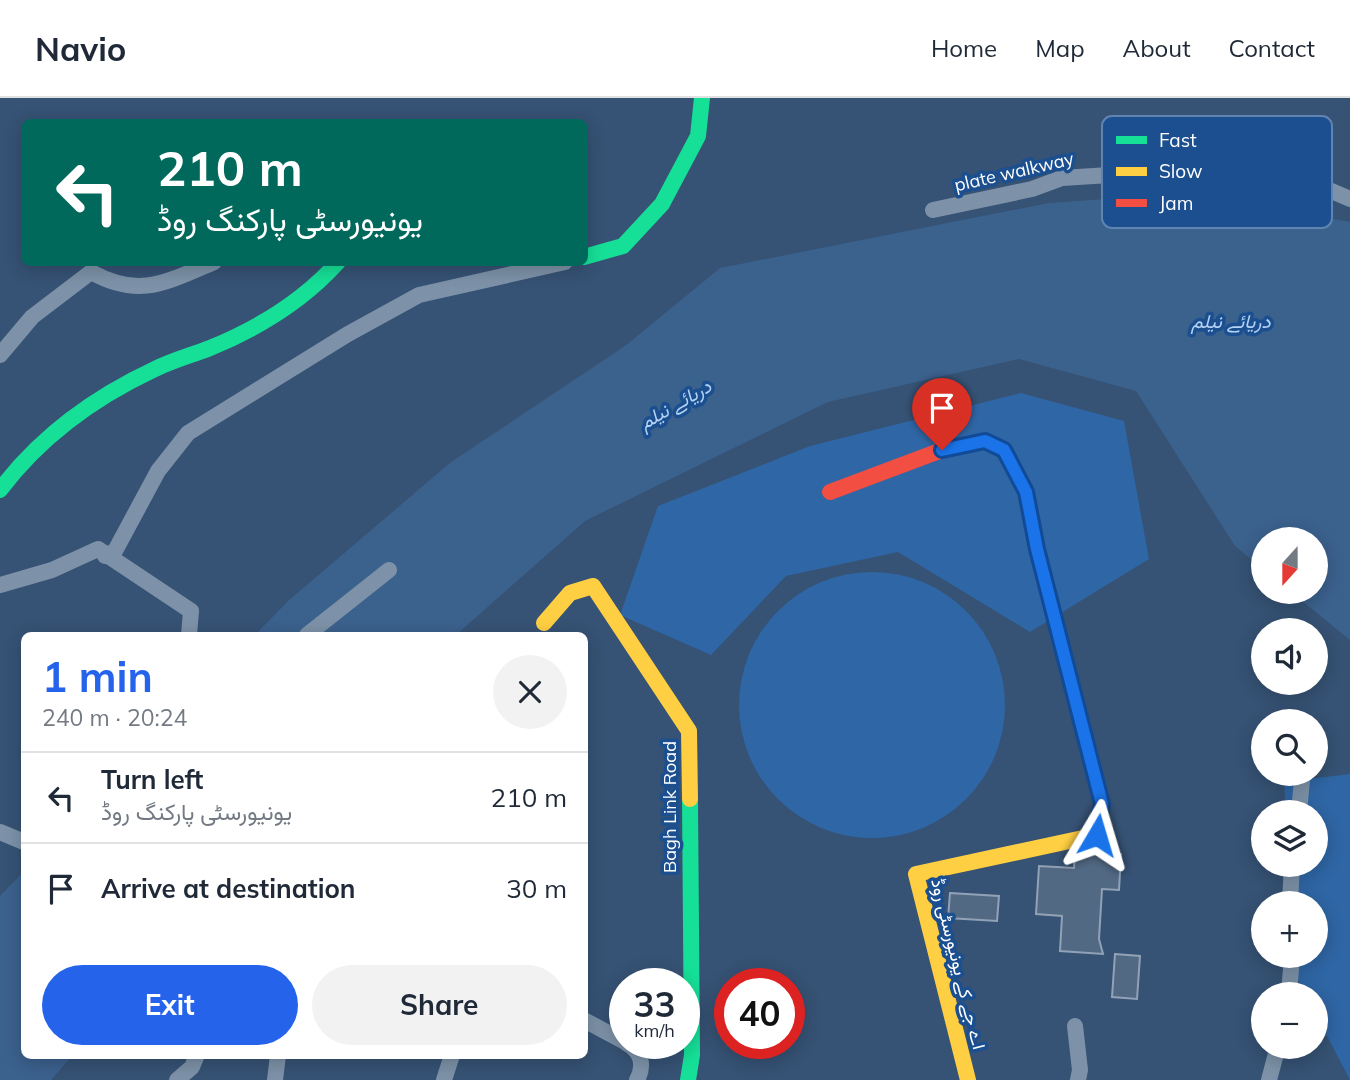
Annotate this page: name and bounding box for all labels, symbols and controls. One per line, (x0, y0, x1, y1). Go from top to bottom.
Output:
text: Navio (35, 28, 126, 69)
text: Home (931, 33, 997, 63)
text: Map (1035, 33, 1085, 63)
text: About (1123, 33, 1191, 63)
text: Contact (1229, 33, 1315, 63)
legend (1102, 116, 1332, 228)
text: Fast (1159, 128, 1197, 152)
text: 210 m (157, 137, 303, 198)
icon: left (42, 147, 133, 238)
street label: plate walkway (952, 147, 1076, 196)
text: Slow (1159, 159, 1203, 183)
text: Jam (1159, 191, 1193, 215)
text: یونیورسٹی پارکنگ روڈ (157, 199, 423, 239)
water label: دریائے نیلم (1190, 309, 1272, 334)
water label: دریائے نیلم (634, 373, 717, 436)
pin (912, 378, 972, 450)
icon: arrive (923, 389, 961, 427)
north arrow (1251, 527, 1328, 604)
map controls (1251, 527, 1328, 1059)
button: sound (1251, 618, 1328, 695)
text: 1 min (42, 650, 153, 703)
button: close (493, 655, 567, 729)
text: 240 m · 20:24 (42, 703, 187, 732)
button: search (1251, 709, 1328, 786)
street label: Bagh Link Road (658, 741, 681, 873)
text: Turn left (101, 763, 203, 796)
icon: left (42, 779, 80, 817)
text: 210 m (491, 781, 567, 814)
text: یونیورسٹی پارکنگ روڈ (101, 797, 292, 826)
position arrow (1060, 798, 1134, 872)
button: layers (1251, 800, 1328, 877)
icon: arrive (42, 870, 80, 908)
text: Arrive at destination (101, 872, 356, 905)
text: 30 m (506, 872, 567, 905)
street label: اے جے کے یونیورسٹی روڈ (926, 876, 991, 1052)
button: + (1251, 891, 1328, 968)
button: Exit (42, 965, 298, 1045)
button: Share (312, 965, 567, 1045)
speed limit sign: 40 (714, 968, 805, 1059)
text: 33 (633, 982, 676, 1026)
button: − (1251, 982, 1328, 1059)
text: km/h (634, 1019, 675, 1042)

